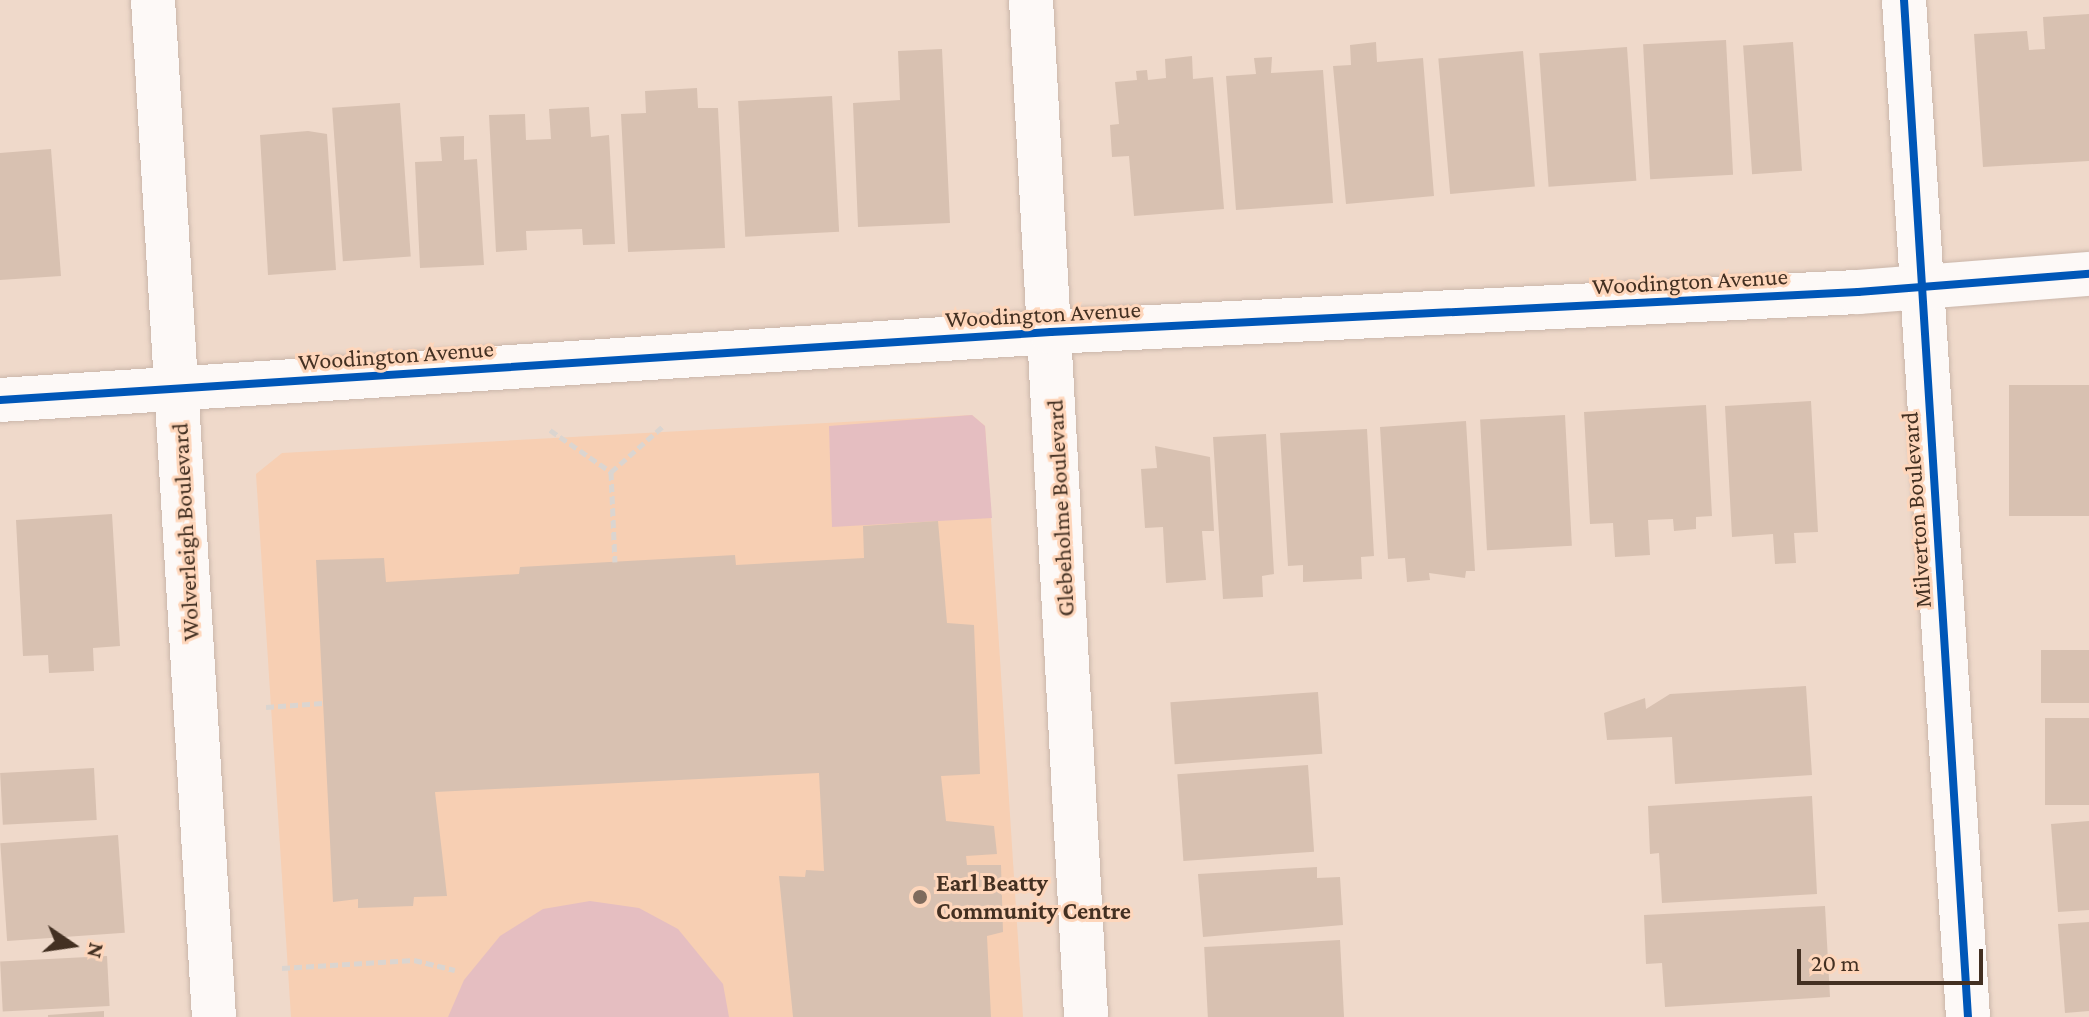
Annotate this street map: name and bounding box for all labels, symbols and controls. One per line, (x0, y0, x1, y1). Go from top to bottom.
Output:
street label: Woodington Avenue (1591, 261, 1789, 301)
street label: Woodington Avenue (944, 294, 1142, 334)
street label: Woodington Avenue (297, 334, 495, 376)
street label: Glebeholme Boulevard (1040, 399, 1080, 617)
street label: Milverton Boulevard (1895, 411, 1937, 609)
street label: Wolverleigh Boulevard (165, 422, 205, 642)
place label: Earl Beatty Community Centre (936, 869, 1131, 925)
marker: Earl Beatty Community Centre (911, 888, 929, 906)
north arrow (32, 905, 112, 985)
scale bar (1801, 933, 1987, 983)
text: N (82, 940, 110, 961)
text: 20 m (1811, 949, 1860, 976)

